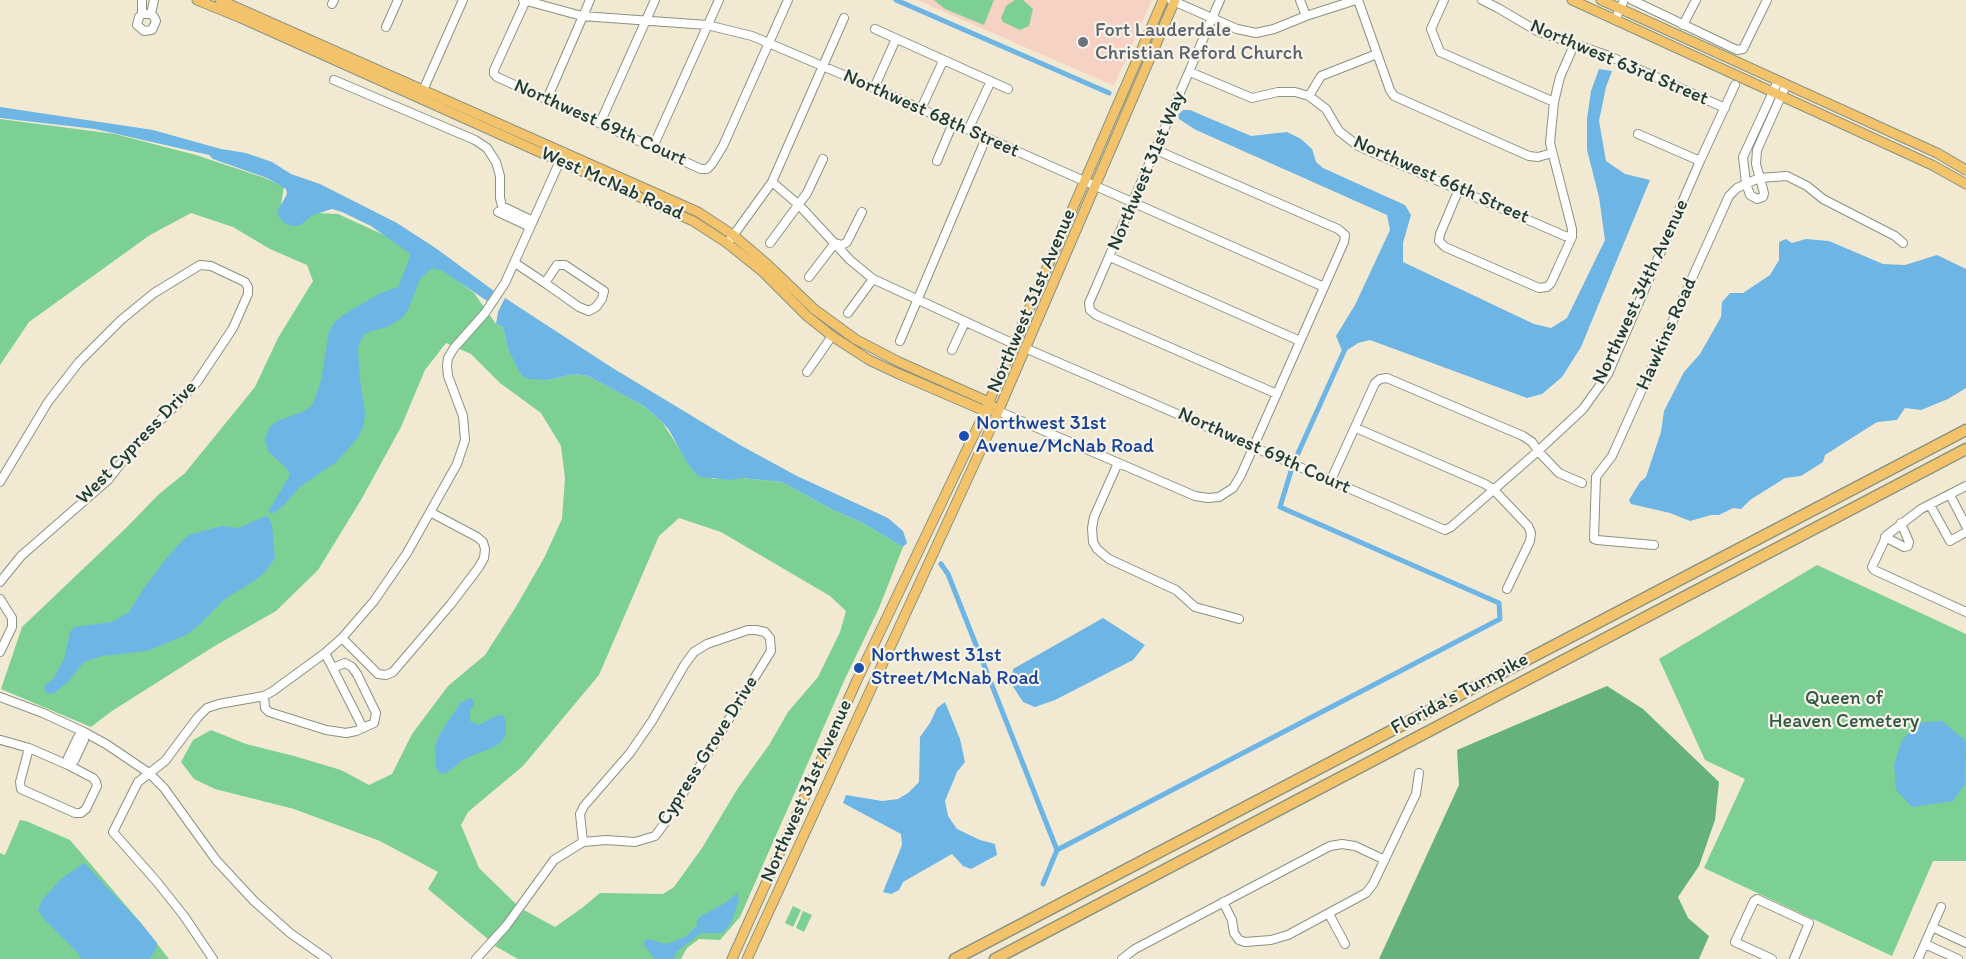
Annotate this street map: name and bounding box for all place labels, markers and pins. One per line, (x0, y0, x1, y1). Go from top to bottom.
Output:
place label: Fort Lauderdale Christian Reford Church (1095, 19, 1303, 66)
marker: Fort Lauderdale Christian Reford Church (1076, 35, 1090, 49)
place label: Northwest 31st Avenue/McNab Road (976, 412, 1154, 459)
marker: Northwest 31st Avenue/McNab Road (957, 429, 971, 443)
place label: Northwest 31st Street/McNab Road (871, 644, 1039, 691)
marker: Northwest 31st Street/McNab Road (852, 661, 866, 675)

